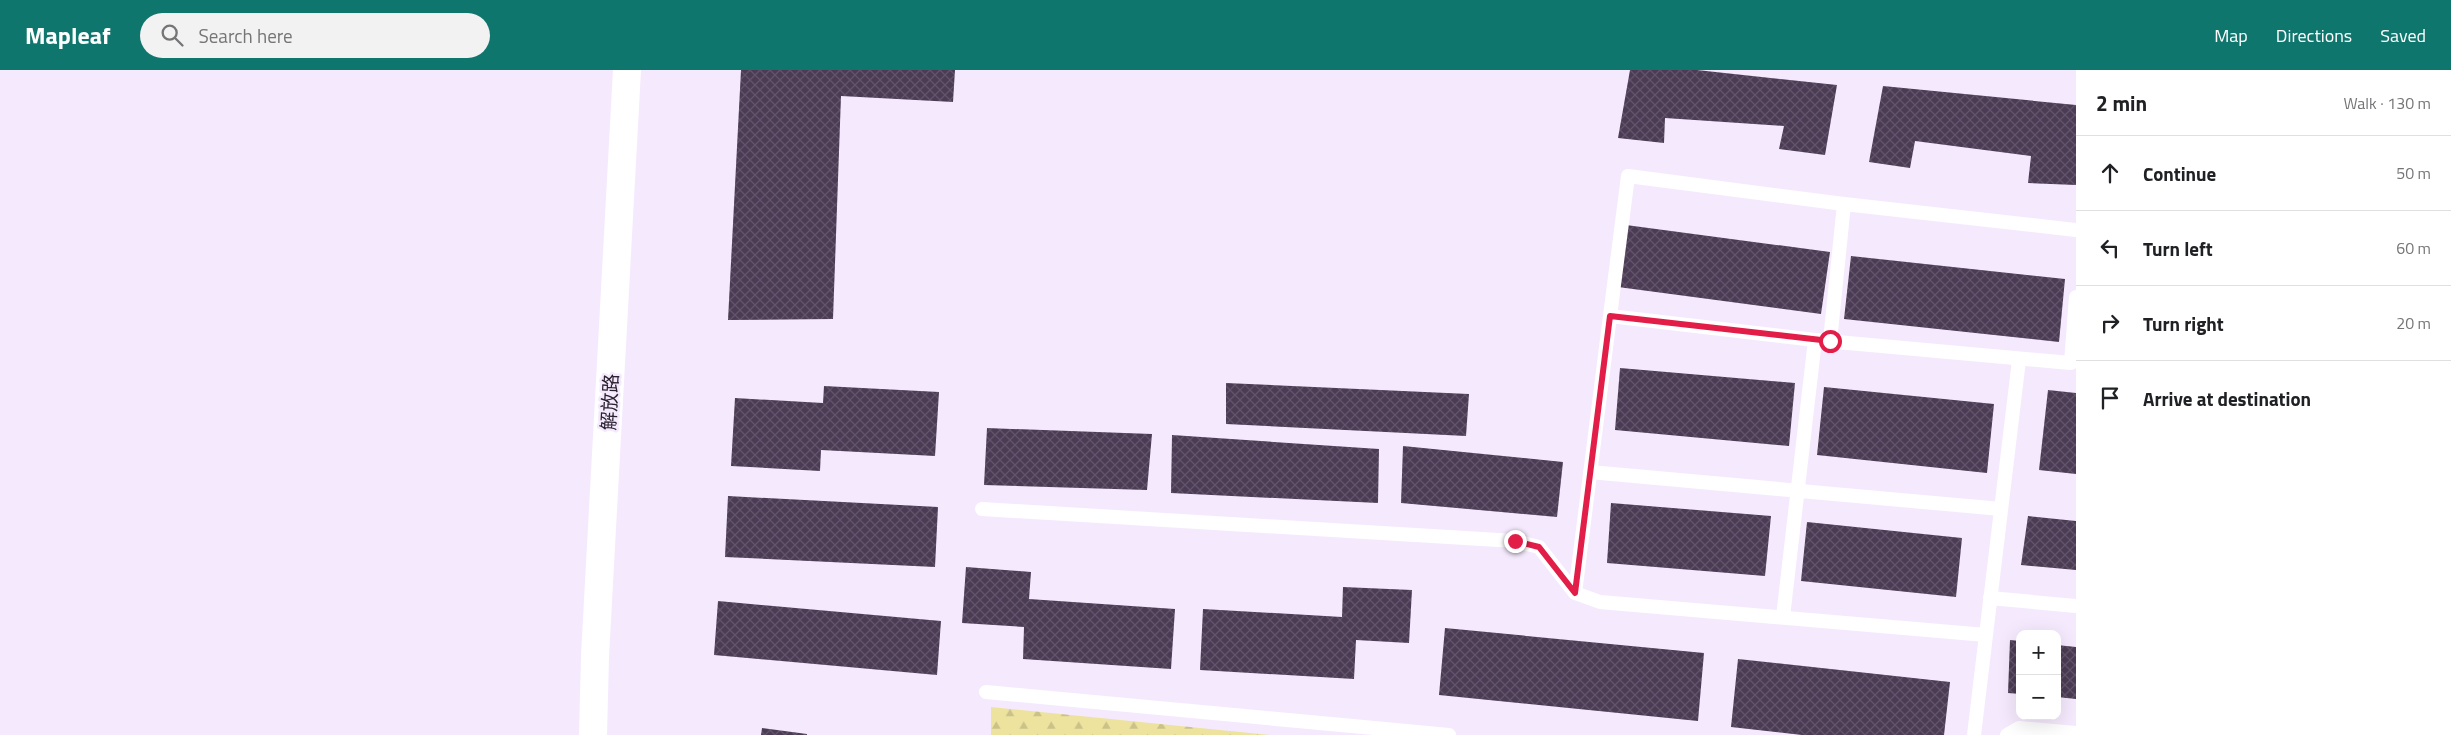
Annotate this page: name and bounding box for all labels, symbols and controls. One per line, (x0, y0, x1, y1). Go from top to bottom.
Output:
search box (140, 13, 490, 58)
text: Mapleaf (25, 17, 110, 53)
icon: search (158, 21, 186, 49)
text: Search here (198, 21, 293, 50)
text: Map (2214, 22, 2248, 49)
text: Directions (2276, 22, 2352, 49)
text: Saved (2380, 22, 2426, 49)
text: 2 min (2096, 87, 2147, 119)
text: Walk · 130 m (2343, 91, 2431, 115)
icon: ahead (2096, 159, 2124, 187)
text: Continue (2143, 159, 2216, 188)
text: 50 m (2396, 161, 2431, 185)
icon: left (2096, 234, 2124, 262)
text: Turn left (2143, 234, 2213, 263)
text: 60 m (2396, 236, 2431, 260)
icon: right (2096, 309, 2124, 337)
text: Turn right (2143, 309, 2224, 338)
text: 20 m (2396, 311, 2431, 335)
route start (1819, 330, 1842, 353)
street label: 解放路 (593, 373, 625, 431)
icon: arrive (2096, 384, 2124, 412)
text: Arrive at destination (2143, 384, 2311, 413)
route end (1504, 530, 1527, 553)
map controls (2016, 630, 2061, 720)
button: + (2016, 630, 2061, 675)
button: − (2016, 675, 2061, 720)

